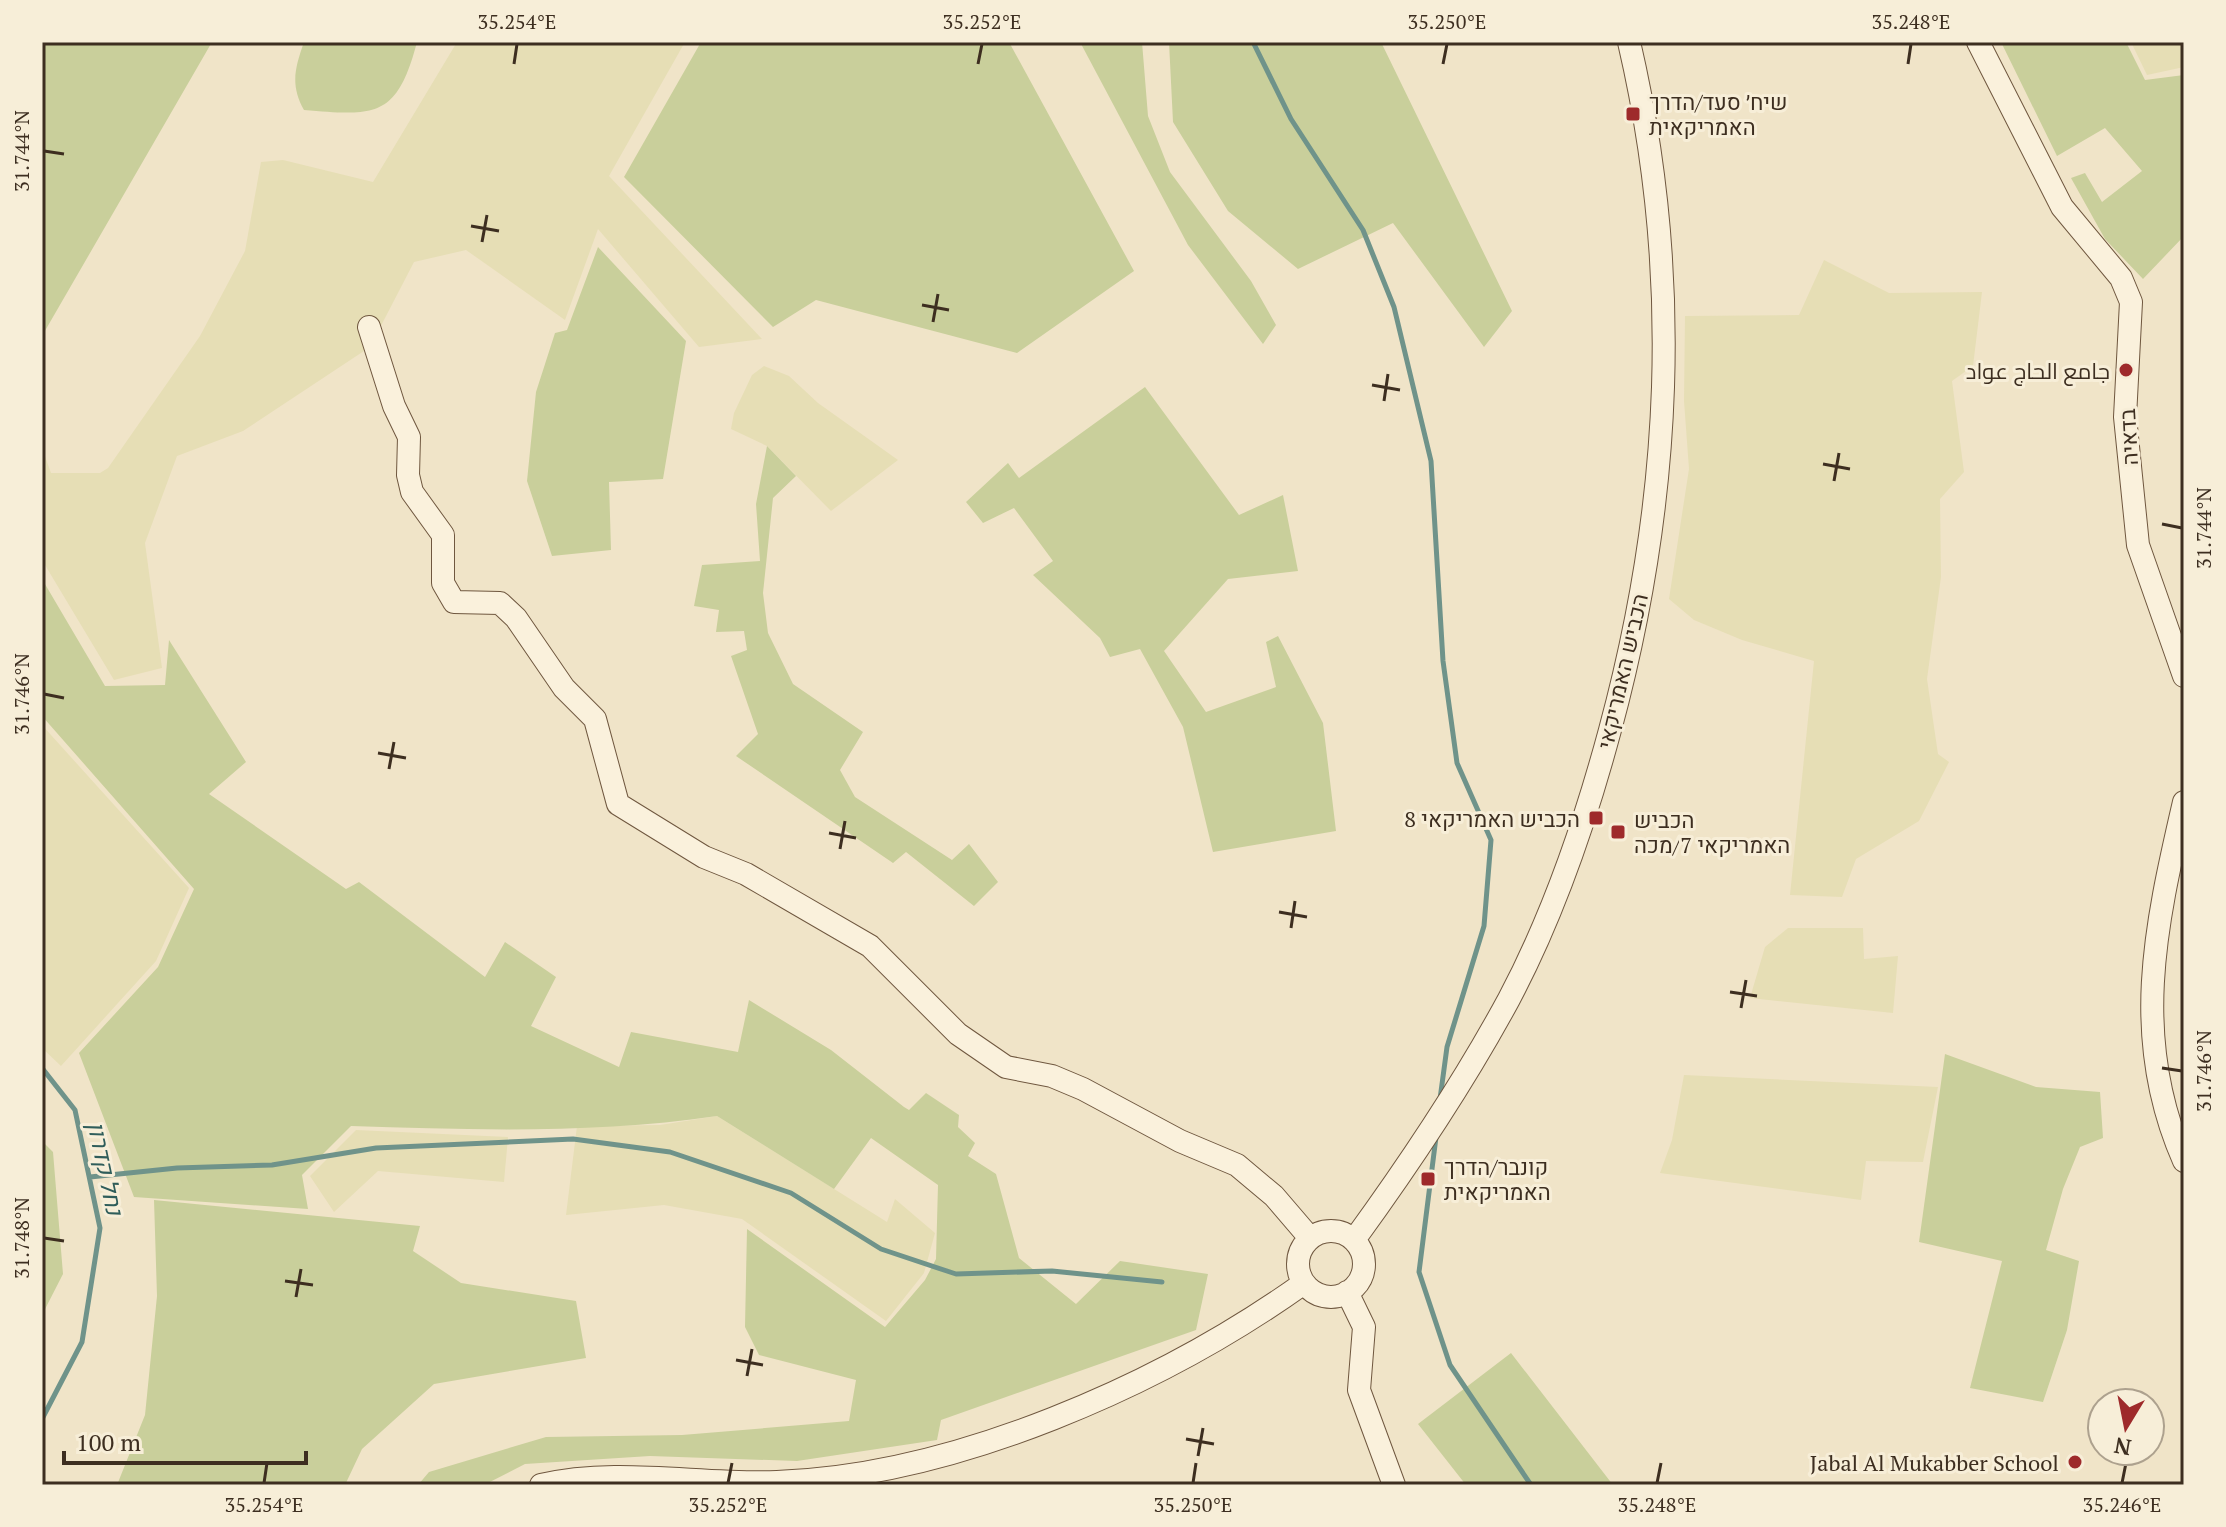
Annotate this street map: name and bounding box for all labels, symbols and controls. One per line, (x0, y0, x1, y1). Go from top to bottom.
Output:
text: 35.254°E (478, 8, 557, 35)
text: 35.252°E (943, 8, 1022, 35)
text: 35.250°E (1408, 8, 1487, 35)
text: 35.248°E (1872, 8, 1951, 35)
place label: שיח׳ סעד/הדרך האמריקאית (1649, 87, 1787, 141)
marker: שיח׳ סעד/הדרך האמריקאית (1624, 105, 1642, 123)
text: 31.744°N (8, 110, 35, 192)
place label: جامع الحاج عواد (1966, 356, 2110, 386)
marker: جامع الحاج عواد (2117, 361, 2135, 379)
street label: בדאיה (2112, 408, 2144, 466)
text: 31.744°N (2190, 487, 2217, 569)
street label: הכביש האמריקאי (1590, 590, 1654, 752)
text: 31.746°N (8, 653, 35, 735)
place label: הכביש האמריקאי 8 (1404, 804, 1580, 833)
place label: הכביש האמריקאי 7/מכה (1634, 805, 1790, 859)
marker: הכביש האמריקאי 8 (1587, 809, 1605, 827)
marker: הכביש האמריקאי 7/מכה (1609, 823, 1627, 841)
text: 31.746°N (2190, 1030, 2217, 1112)
water label: נחל קדרון (81, 1118, 132, 1220)
place label: קונבר/הדרך האמריקאית (1444, 1152, 1551, 1206)
marker: קונבר/הדרך האמריקאית (1419, 1170, 1437, 1188)
text: 31.748°N (8, 1197, 35, 1279)
north arrow (2086, 1387, 2166, 1467)
scale bar (64, 1415, 306, 1465)
text: 100 m (76, 1426, 141, 1458)
text: N (2111, 1431, 2133, 1463)
place label: Jabal Al Mukabber School (1810, 1448, 2059, 1477)
marker: Jabal Al Mukabber School (2066, 1453, 2084, 1471)
text: 35.254°E (225, 1491, 304, 1518)
text: 35.252°E (689, 1491, 768, 1518)
text: 35.250°E (1154, 1491, 1233, 1518)
text: 35.248°E (1618, 1491, 1697, 1518)
text: 35.246°E (2083, 1491, 2162, 1518)

